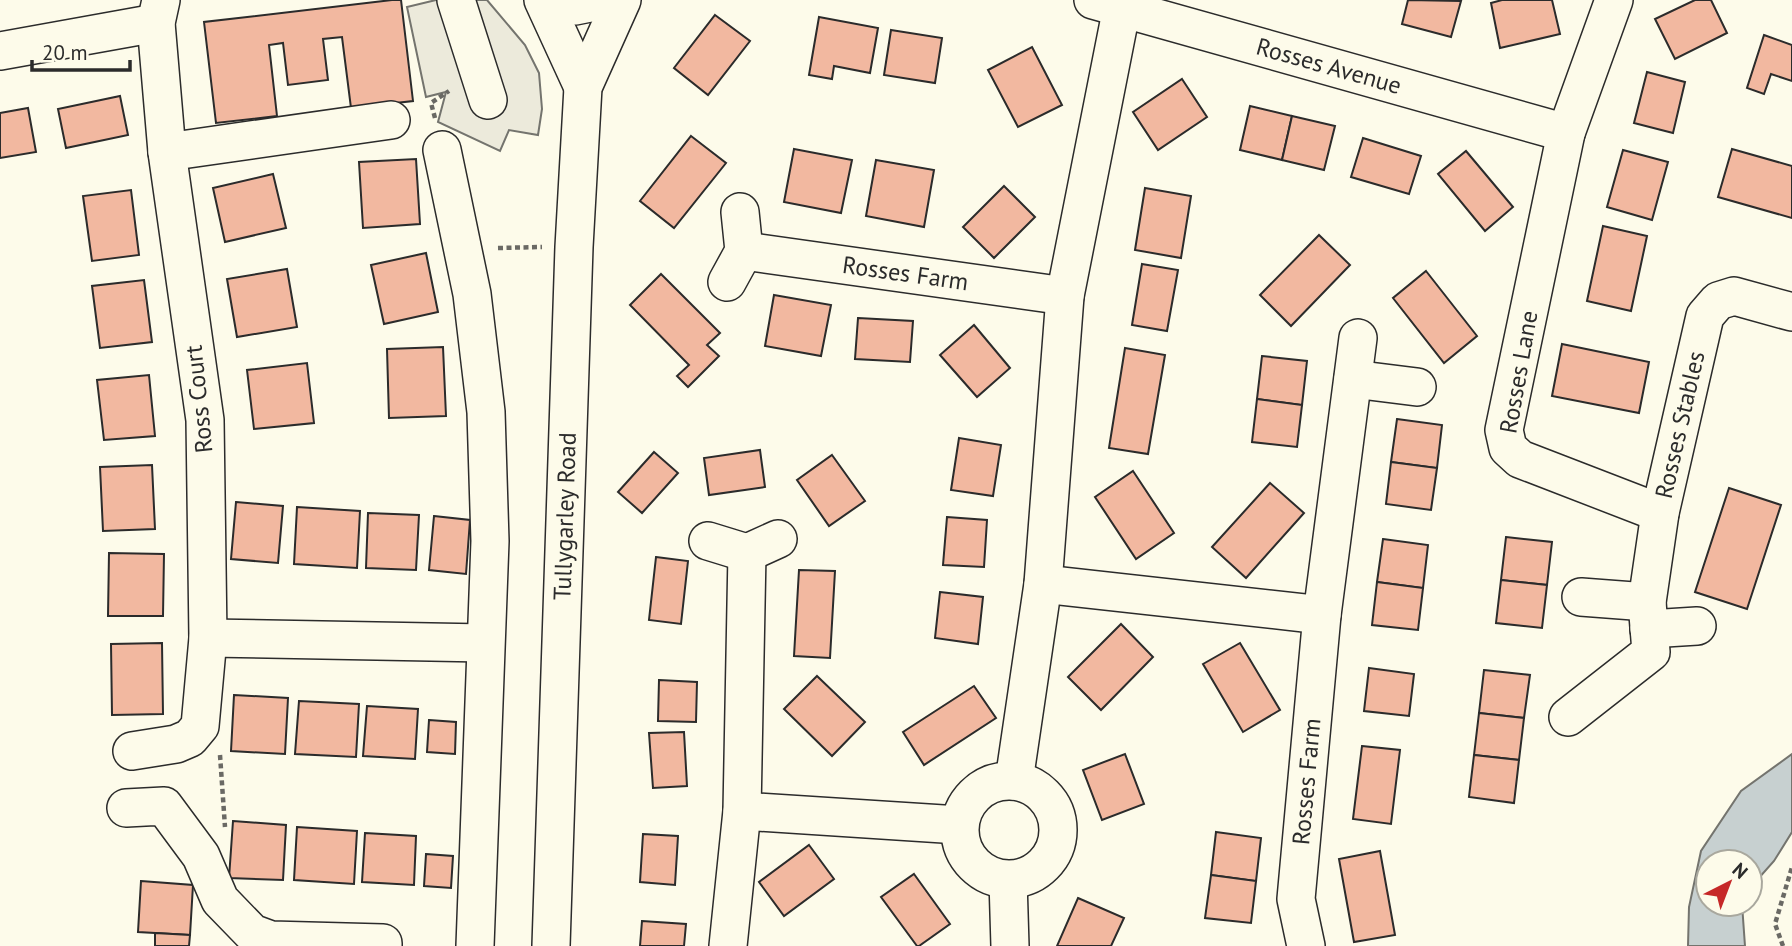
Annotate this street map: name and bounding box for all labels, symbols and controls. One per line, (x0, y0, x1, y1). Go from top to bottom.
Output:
scale bar (32, 28, 130, 72)
street label: Rosses Avenue (1253, 31, 1405, 101)
text: 20 m (42, 39, 88, 66)
street label: Rosses Farm (840, 249, 971, 297)
street label: Rosses Lane (1492, 308, 1545, 436)
street label: Ross Court (177, 344, 220, 455)
street label: Rosses Stables (1648, 348, 1711, 501)
street label: Tullygarley Road (546, 432, 583, 601)
street label: Rosses Farm (1285, 717, 1327, 846)
north arrow (1694, 848, 1764, 918)
text: N (1728, 857, 1753, 883)

